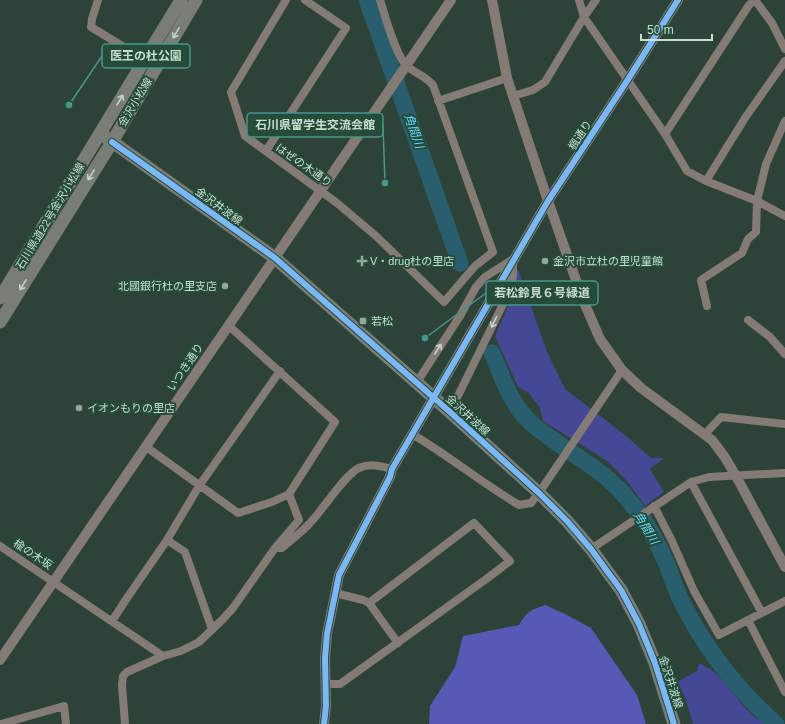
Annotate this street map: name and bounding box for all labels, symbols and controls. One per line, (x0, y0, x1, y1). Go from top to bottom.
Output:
scale bar (641, 16, 712, 42)
text: 50 m (647, 23, 674, 37)
one-way arrow (171, 27, 179, 39)
callout: 医王の杜公園 (102, 44, 190, 68)
text: 医王の杜公園 (110, 49, 182, 63)
street label: 金沢小松線 (116, 75, 154, 129)
one-way arrow (117, 94, 125, 106)
water label: 角間川 (401, 112, 427, 152)
callout: 石川県留学生交流会館 (247, 113, 383, 137)
text: 石川県留学生交流会館 (255, 118, 375, 132)
street label: 楓通り (566, 118, 594, 152)
street label: はぜの木通り (274, 141, 334, 189)
street label: 石川県道22号金沢小松線 (13, 161, 87, 271)
one-way arrow (87, 169, 95, 180)
street label: 金沢井波線 (193, 185, 245, 227)
place label: V・drug杜の里店 (370, 255, 454, 267)
place label: 金沢市立杜の里児童館 (553, 255, 663, 267)
marker: V・drug杜の里店 (357, 256, 367, 266)
marker: 金沢市立杜の里児童館 (540, 256, 550, 266)
one-way arrow (18, 279, 26, 291)
place label: 北國銀行杜の里支店 (118, 280, 217, 292)
marker: 北國銀行杜の里支店 (220, 281, 230, 291)
callout: 若松鈴見６号緑道 (486, 281, 598, 305)
text: 若松鈴見６号緑道 (494, 286, 590, 300)
place label: 若松 (371, 315, 393, 327)
marker: 若松 (358, 316, 368, 326)
one-way arrow (490, 316, 497, 328)
street label: いつき通り (165, 341, 205, 393)
one-way arrow (434, 344, 443, 355)
street label: 金沢井波線 (444, 392, 492, 438)
place label: イオンもりの里店 (87, 402, 175, 414)
marker: イオンもりの里店 (74, 403, 84, 413)
water label: 角間川 (631, 509, 663, 549)
street label: 楡の木坂 (11, 537, 55, 571)
street label: 金沢井波線 (657, 654, 685, 710)

